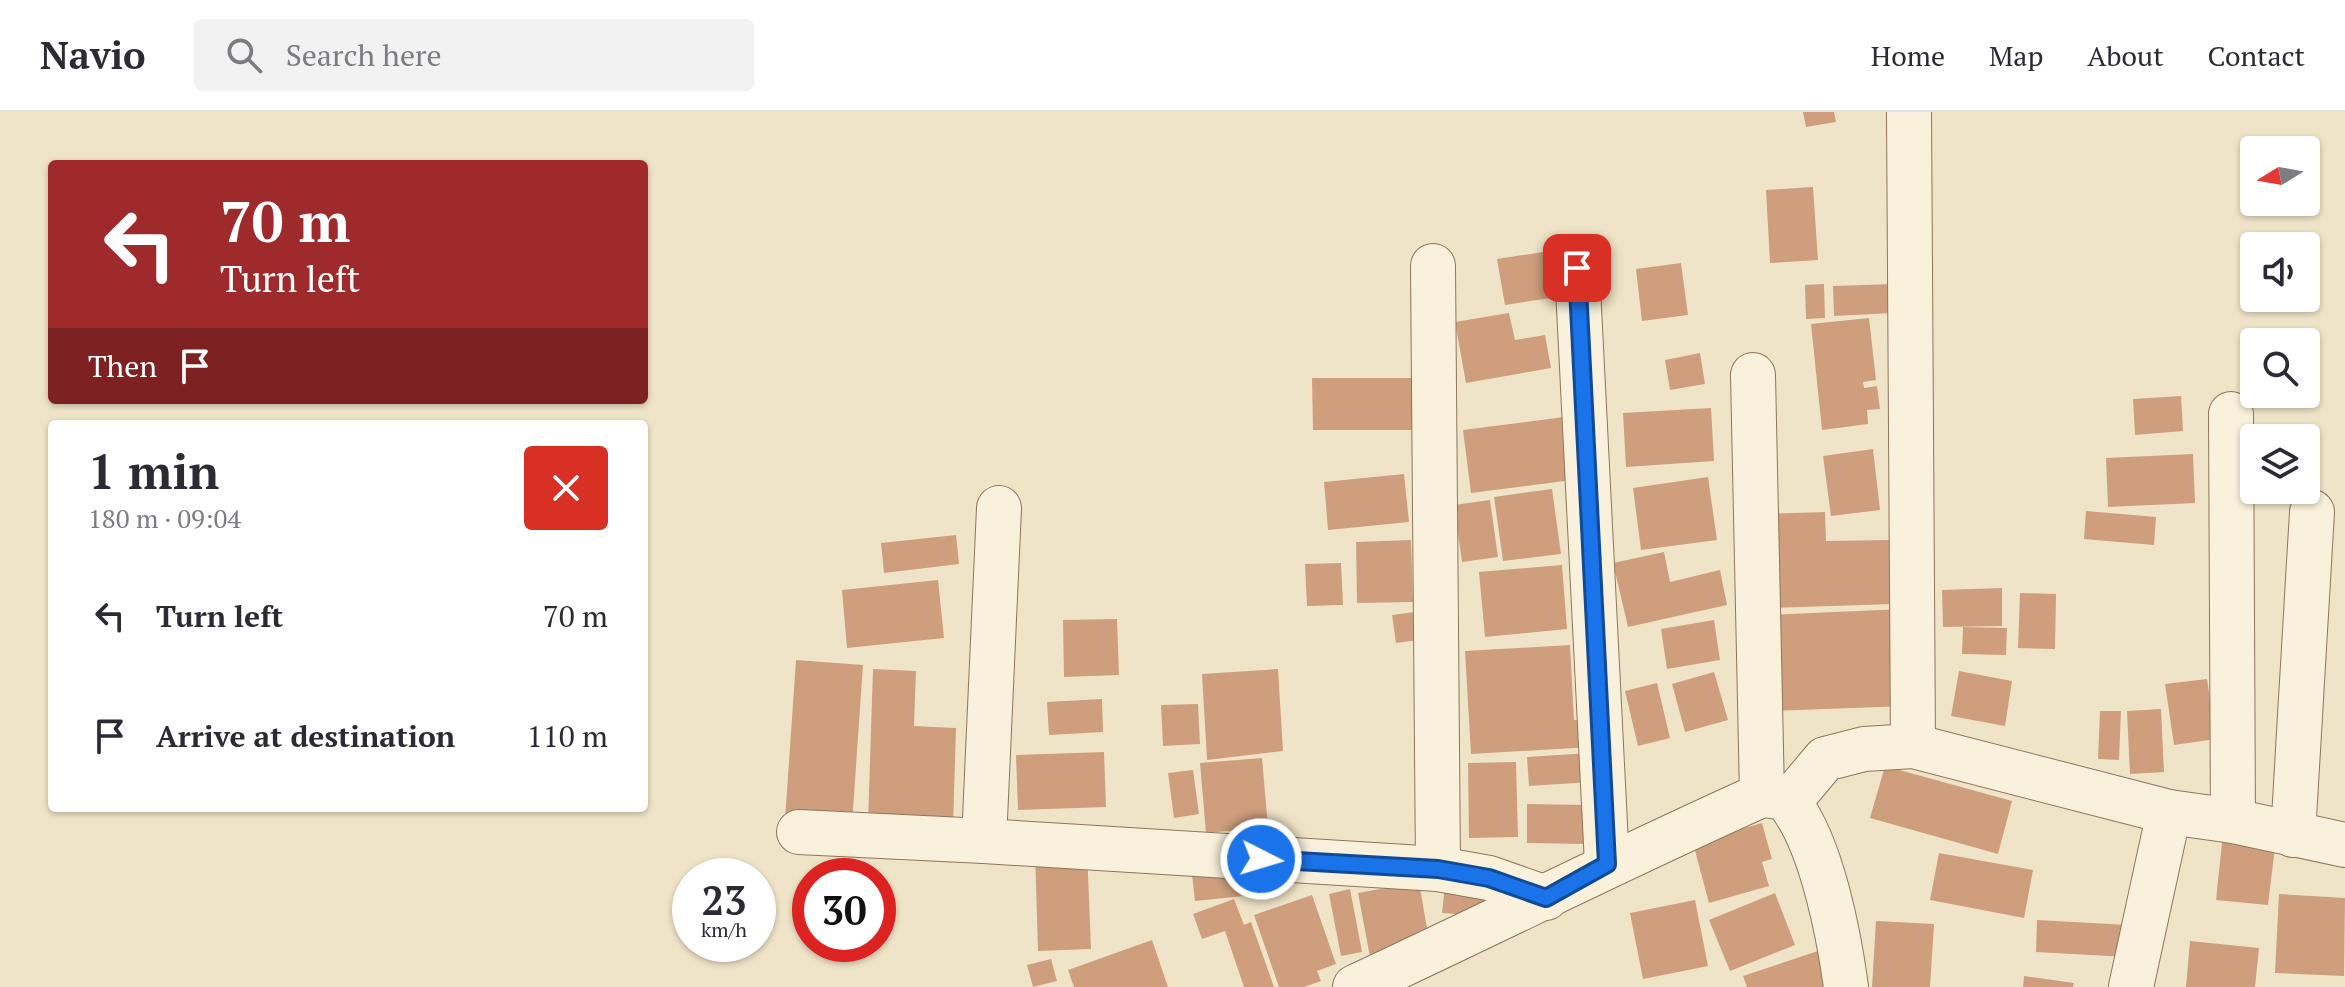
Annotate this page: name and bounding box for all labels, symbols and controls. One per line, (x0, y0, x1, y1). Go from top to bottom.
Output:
search box (194, 19, 754, 91)
text: Navio (40, 30, 146, 80)
icon: search (222, 33, 266, 77)
text: Search here (286, 35, 442, 75)
text: Home (1871, 37, 1945, 74)
text: Map (1989, 37, 2043, 74)
text: About (2087, 37, 2164, 74)
text: Contact (2208, 37, 2305, 74)
north arrow (2240, 136, 2320, 216)
map controls (2240, 136, 2320, 504)
text: 70 m (220, 184, 350, 258)
icon: left (88, 192, 192, 296)
button: sound (2240, 232, 2320, 312)
pin (1543, 234, 1611, 302)
icon: arrive (1555, 246, 1599, 290)
text: Turn left (220, 255, 360, 302)
button: search (2240, 328, 2320, 408)
icon: arrive (173, 344, 217, 388)
text: Then (88, 346, 157, 386)
button: layers (2240, 424, 2320, 504)
text: 1 min (88, 439, 219, 503)
button: close (524, 446, 608, 530)
text: 180 m · 09:04 (88, 501, 241, 535)
icon: left (88, 594, 132, 638)
text: Turn left (156, 596, 283, 636)
text: 70 m (543, 596, 608, 636)
icon: arrive (88, 714, 132, 758)
text: Arrive at destination (156, 716, 455, 756)
text: 110 m (527, 716, 608, 756)
position arrow (1219, 817, 1303, 901)
speed limit sign: 30 (792, 858, 896, 962)
text: 23 (701, 873, 747, 926)
text: km/h (701, 916, 747, 943)

